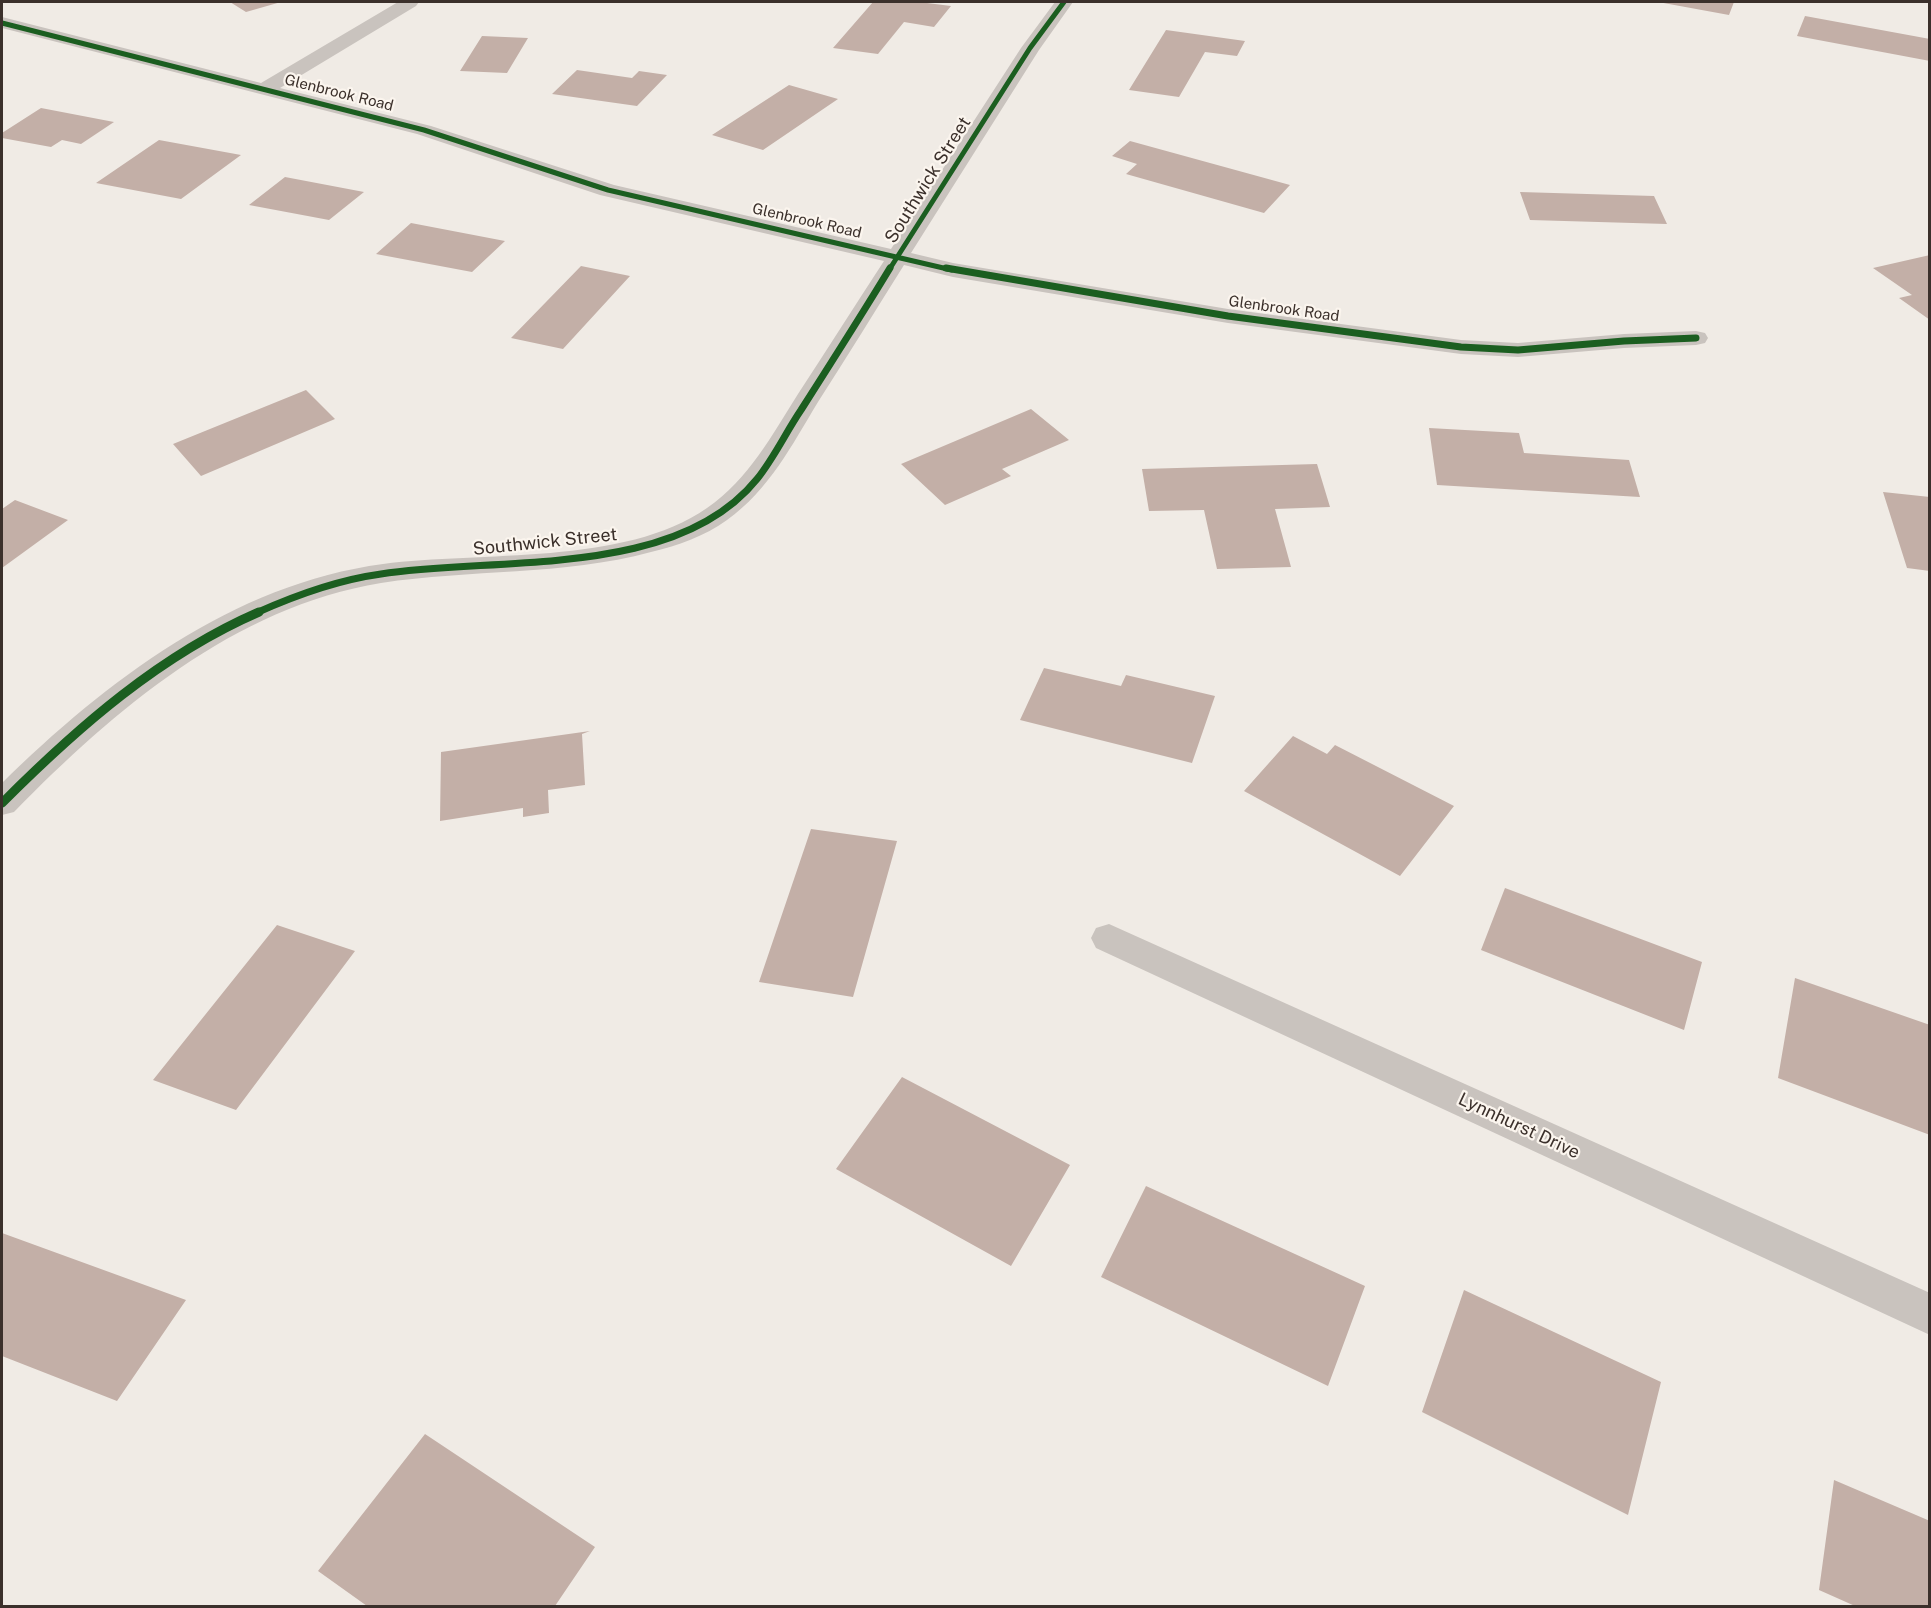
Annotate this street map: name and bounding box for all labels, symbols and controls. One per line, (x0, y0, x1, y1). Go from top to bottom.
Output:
street label: Glenbrook Road (283, 71, 395, 115)
street label: Southwick Street (880, 113, 976, 247)
street label: Glenbrook Road (751, 200, 863, 242)
street label: Glenbrook Road (1228, 292, 1340, 326)
street label: Southwick Street (472, 524, 618, 560)
street label: Lynnhurst Drive (1455, 1088, 1583, 1164)

